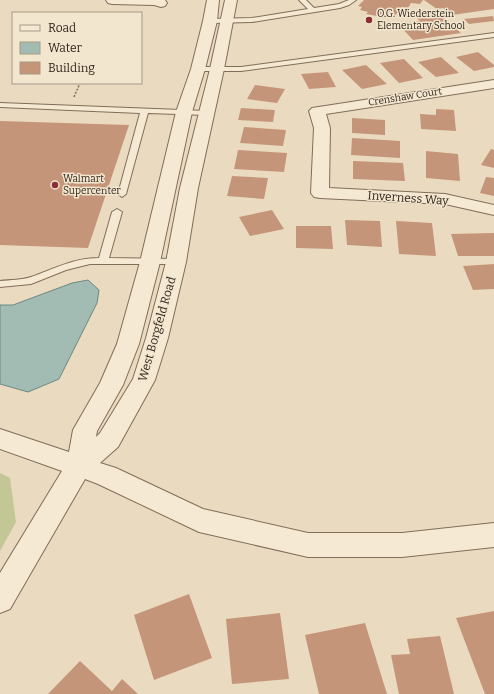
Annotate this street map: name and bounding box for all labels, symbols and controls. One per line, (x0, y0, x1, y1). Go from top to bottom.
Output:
place label: O.G. Wiederstein Elementary School (377, 8, 465, 32)
legend (12, 12, 142, 84)
marker: O.G. Wiederstein Elementary School (364, 15, 374, 25)
text: Road (48, 21, 76, 35)
text: Water (48, 41, 83, 55)
text: Building (48, 61, 95, 75)
street label: Crenshaw Court (367, 85, 443, 109)
place label: Walmart Supercenter (63, 173, 121, 197)
marker: Walmart Supercenter (50, 180, 60, 190)
street label: Inverness Way (367, 188, 450, 208)
street label: West Borgfeld Road (135, 275, 179, 383)

